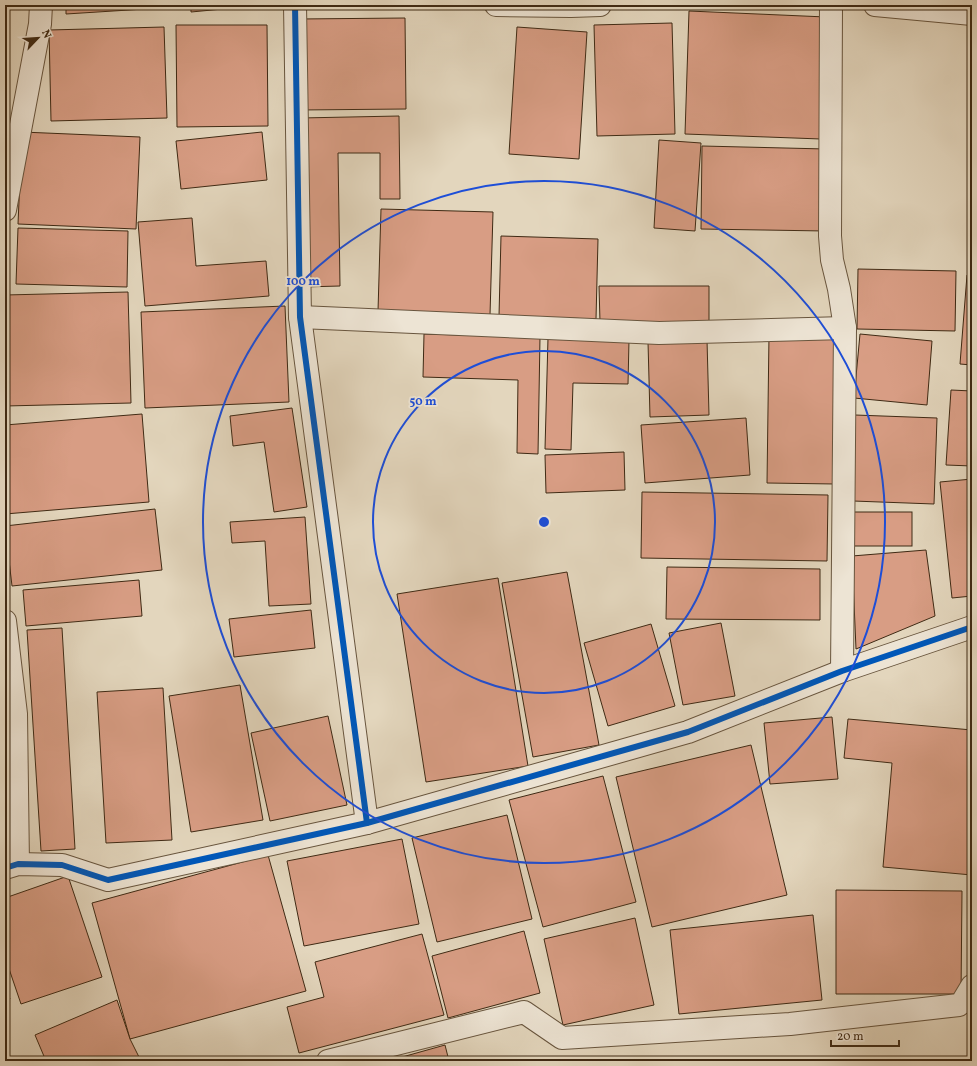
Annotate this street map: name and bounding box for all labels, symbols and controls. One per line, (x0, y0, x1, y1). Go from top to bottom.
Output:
north arrow (18, 18, 58, 58)
text: N (37, 28, 54, 41)
text: 100 m (286, 274, 320, 290)
text: 50 m (409, 394, 437, 410)
centre of rings (537, 515, 551, 529)
scale bar (831, 1022, 899, 1048)
text: 20 m (837, 1029, 864, 1045)

